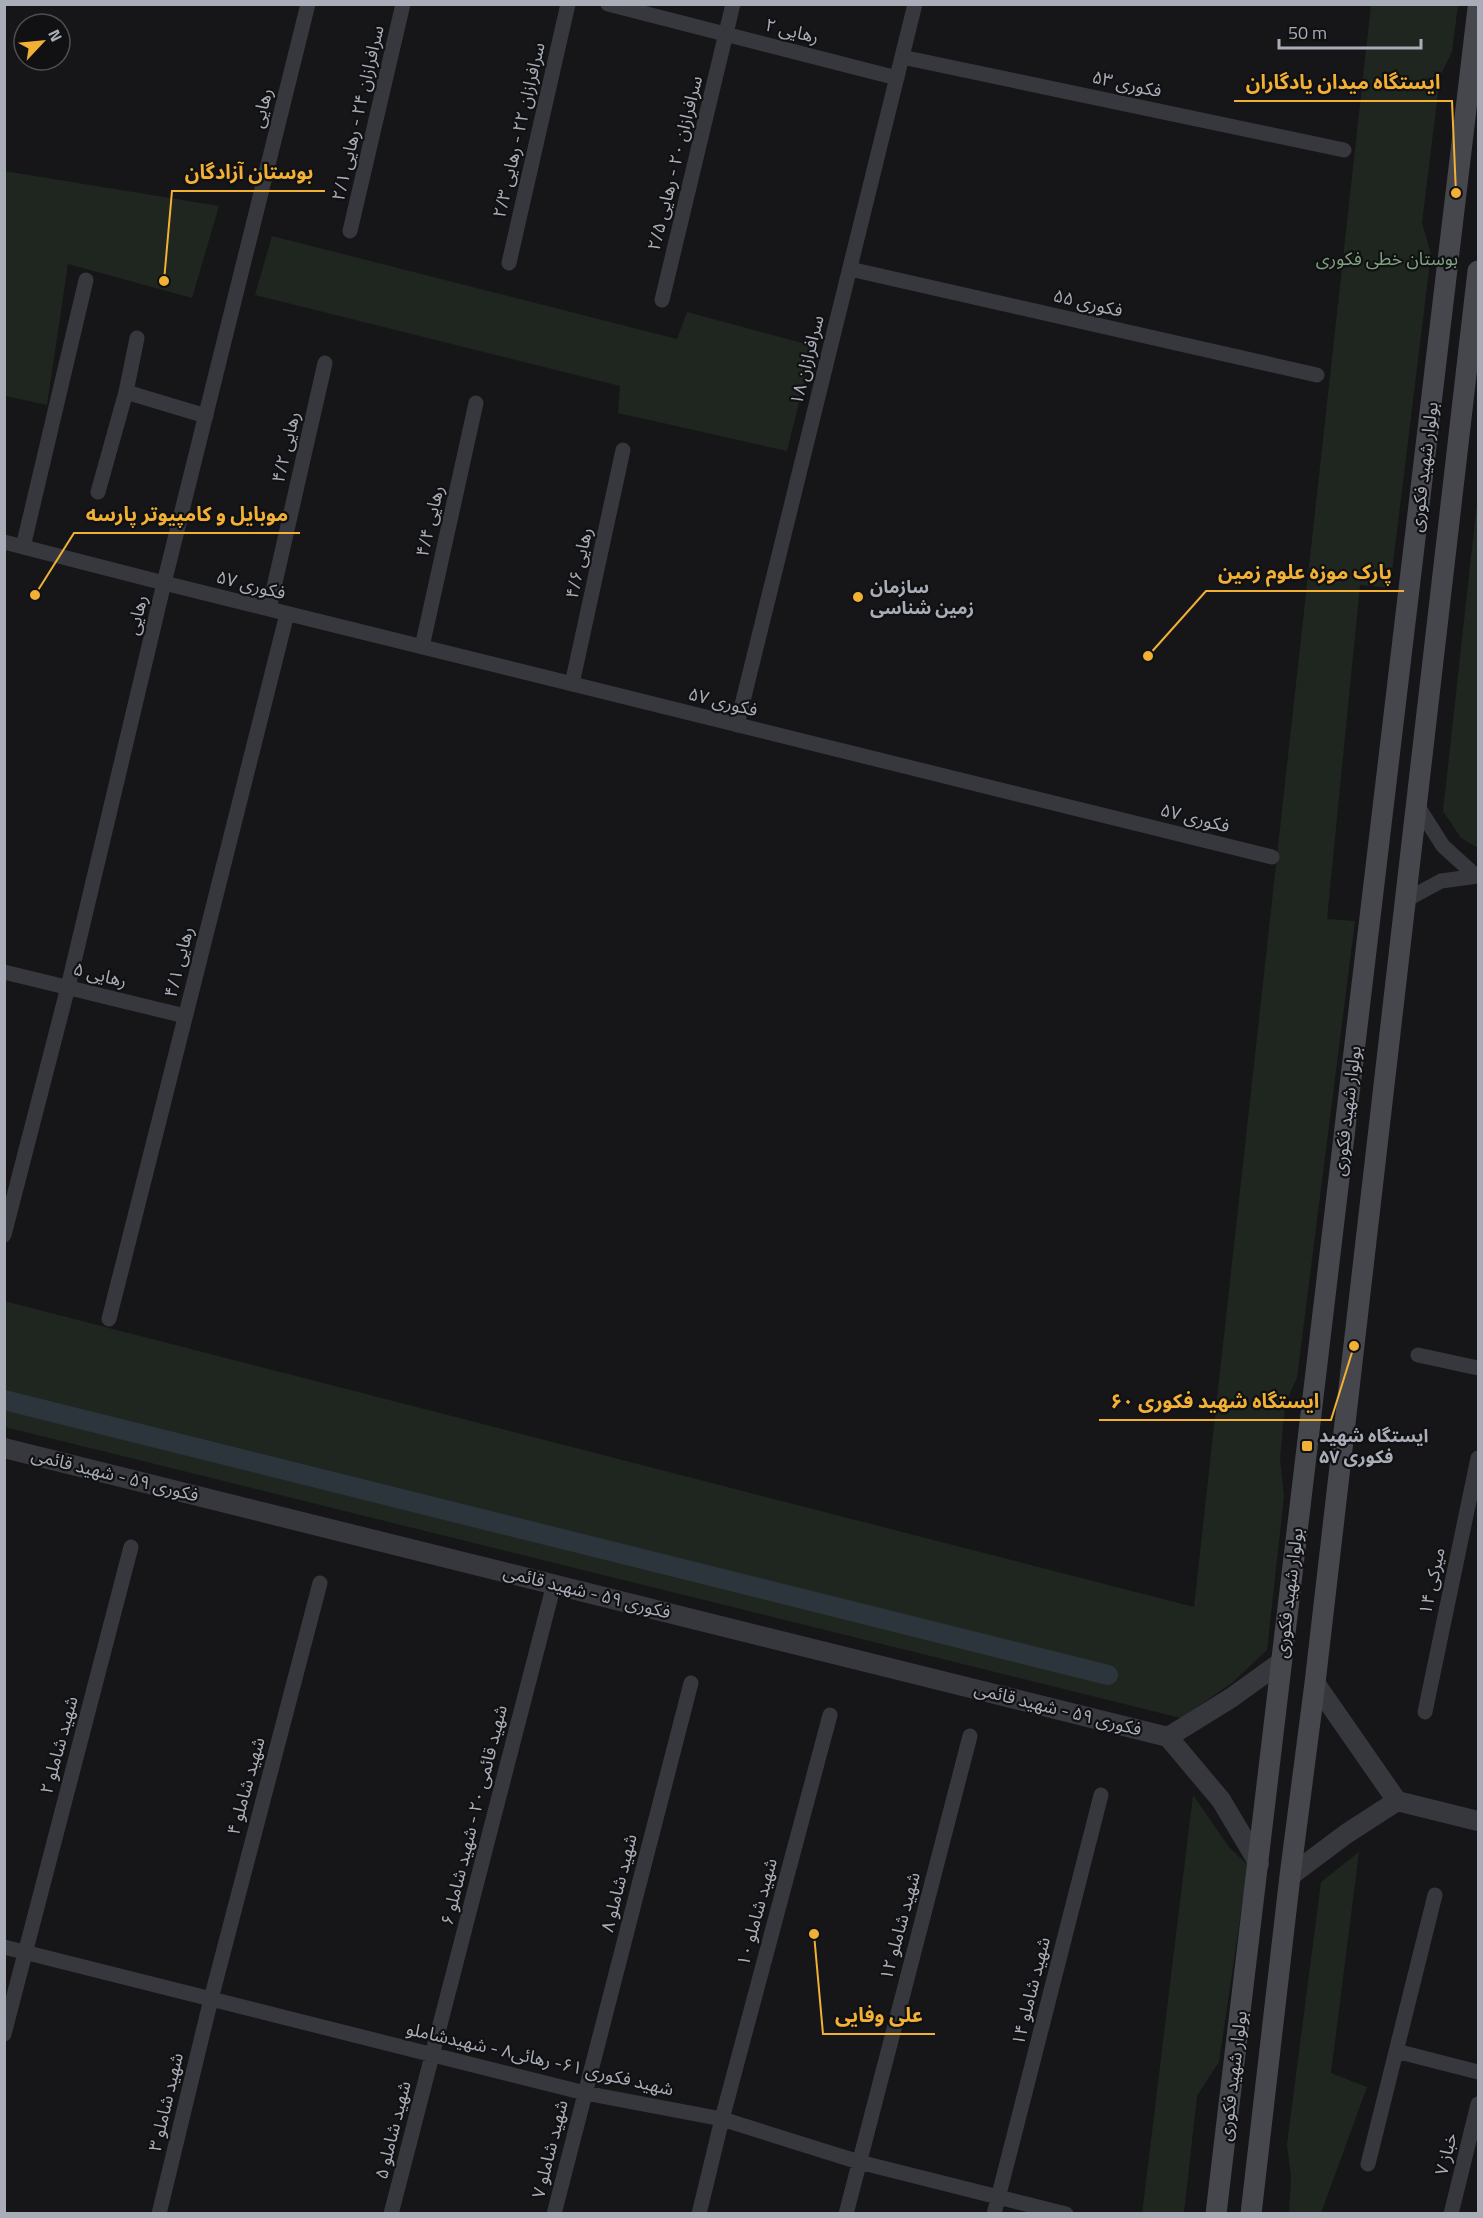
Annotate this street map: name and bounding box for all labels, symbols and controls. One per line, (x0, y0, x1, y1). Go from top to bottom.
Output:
street label: رهایی ۲ (762, 11, 822, 50)
north arrow (12, 12, 72, 72)
scale bar (1279, 12, 1422, 50)
text: 50 m (1288, 19, 1327, 46)
street label: سرافرازان ۲۴ - رهایی ۲/۱ (324, 23, 391, 203)
text: N (42, 25, 69, 46)
street label: سرافرازان ۲۲ - رهایی ۲/۳ (485, 40, 552, 220)
street label: فکوری ۵۳ (1090, 63, 1164, 104)
callout: ایستگاه میدان یادگاران (1234, 63, 1452, 101)
text: ایستگاه میدان یادگاران (1246, 66, 1440, 97)
street label: سرافرازان ۲۰ - رهایی ۲/۵ (640, 73, 709, 253)
street label: رهایی (244, 85, 279, 131)
callout: بوستان آزادگان (172, 153, 325, 191)
text: بوستان آزادگان (185, 156, 313, 187)
park label: بوستان خطی فکوری (1316, 245, 1458, 272)
street label: فکوری ۵۵ (1051, 281, 1126, 324)
street label: سرافرازان ۱۸ (782, 312, 831, 407)
street label: بولوار شهید فکوری (1402, 400, 1445, 534)
street label: رهایی ۴/۲ (264, 409, 307, 485)
street label: رهایی ۴/۴ (408, 483, 451, 559)
callout: موبایل و کامپیوتر پارسه (74, 495, 300, 533)
text: موبایل و کامپیوتر پارسه (86, 498, 288, 529)
street label: رهایی ۴/۶ (558, 525, 599, 601)
callout: پارک موزه علوم زمین (1206, 553, 1404, 591)
text: پارک موزه علوم زمین (1218, 556, 1392, 587)
street label: فکوری ۵۷ (214, 563, 289, 606)
place label: سازمان زمین شناسی (870, 573, 974, 621)
marker: سازمان زمین شناسی (851, 590, 865, 604)
street label: رهایی (119, 592, 154, 637)
street label: فکوری ۵۷ (686, 680, 761, 723)
street label: فکوری ۵۷ (1158, 796, 1233, 839)
street label: رهایی ۴/۱ (157, 924, 200, 1000)
street label: رهایی ۵ (70, 955, 130, 994)
street label: بولوار شهید فکوری (1325, 1044, 1368, 1178)
callout: ایستگاه شهید فکوری ۶۰ (1099, 1382, 1331, 1420)
text: ایستگاه شهید فکوری ۶۰ (1111, 1385, 1319, 1416)
place label: ایستگاه شهید فکوری ۵۷ (1319, 1422, 1428, 1470)
marker: ایستگاه شهید فکوری ۵۷ (1300, 1439, 1314, 1453)
street label: فکوری ۵۹ - شهید قائمی (29, 1441, 202, 1508)
street label: بولوار شهید فکوری (1267, 1526, 1310, 1660)
street label: میرکی ۱۴ (1411, 1545, 1452, 1617)
street label: فکوری ۵۹ - شهید قائمی (501, 1558, 674, 1625)
street label: فکوری ۵۹ - شهید قائمی (972, 1675, 1145, 1742)
street label: شهید شاملو ۲ (32, 1693, 85, 1797)
street label: شهید قائمی ۲۰ - شهید شاملو ۶ (433, 1702, 514, 1928)
street label: شهید شاملو ۴ (219, 1734, 272, 1838)
street label: شهید شاملو ۸ (593, 1831, 644, 1935)
street label: شهید شاملو ۱۰ (729, 1855, 784, 1969)
street label: شهید شاملو ۱۲ (872, 1869, 927, 1983)
street label: شهید شاملو ۱۴ (1004, 1934, 1057, 2048)
callout: علی وفایی (823, 1996, 935, 2034)
text: علی وفایی (835, 1999, 923, 2030)
street label: بولوار شهید فکوری (1211, 2009, 1254, 2143)
street label: شهید فکوری ۶۱- رهائی۸ - شهیدشاملو (404, 2015, 677, 2102)
street label: شهید شاملو ۳ (141, 2050, 190, 2154)
street label: شهید شاملو ۵ (367, 2078, 418, 2182)
street label: شهید شاملو ۷ (524, 2097, 575, 2201)
street label: خباز ۷ (1427, 2130, 1464, 2178)

